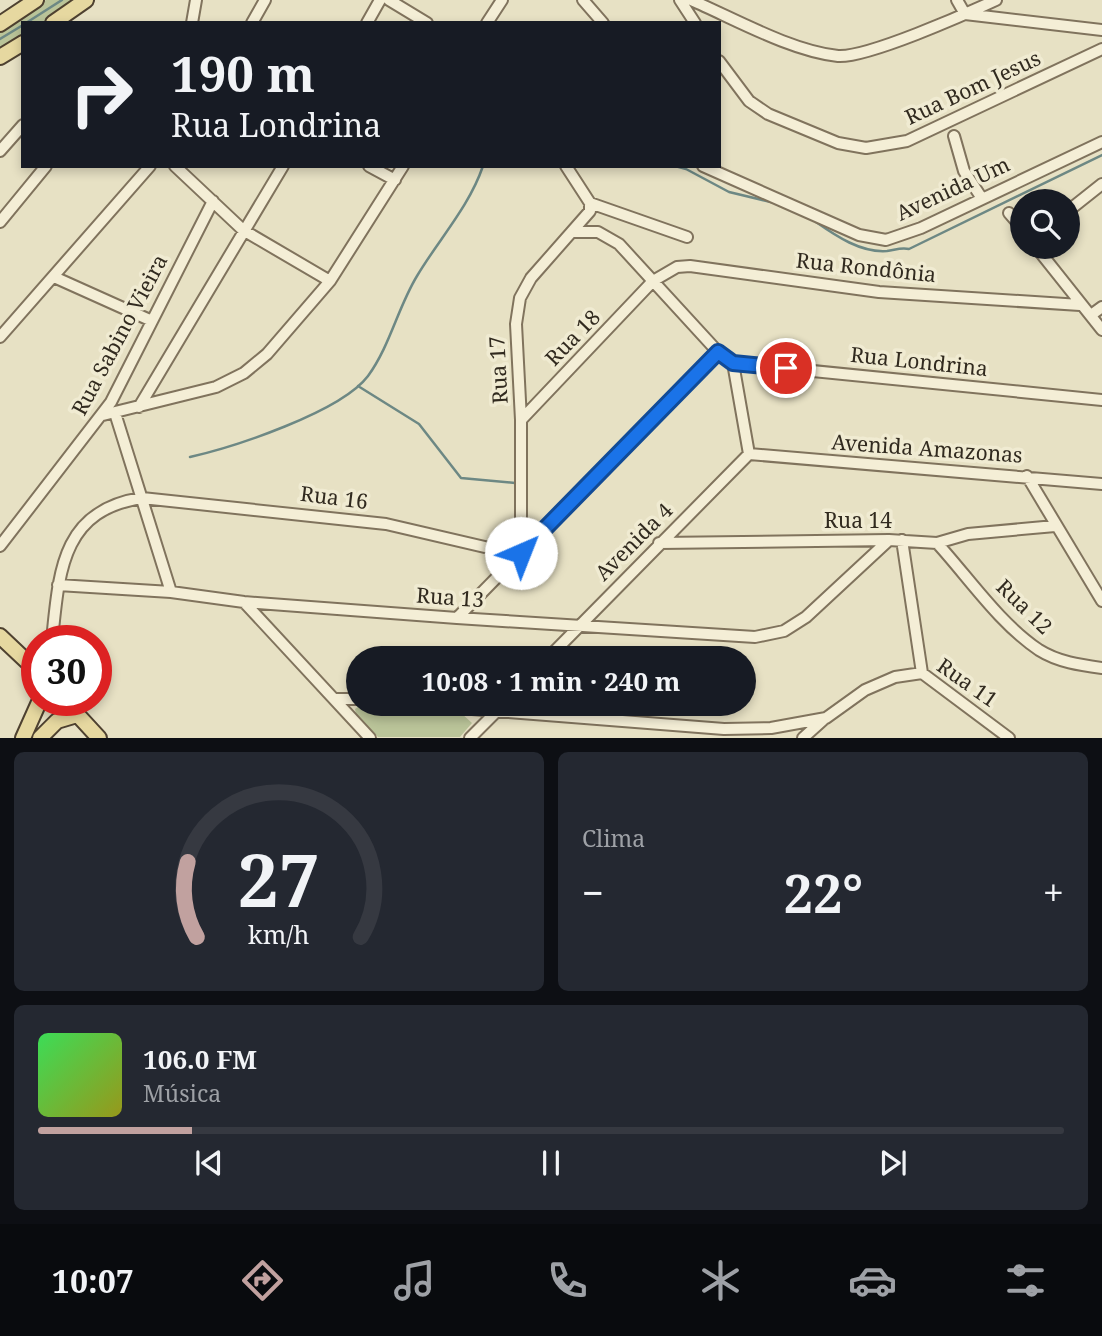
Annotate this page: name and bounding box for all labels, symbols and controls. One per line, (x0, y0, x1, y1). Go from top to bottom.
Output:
text: 190 m (171, 40, 315, 106)
street label: Rua Bom Jesus (900, 43, 1045, 131)
icon: right (56, 49, 147, 140)
text: Rua Londrina (171, 103, 381, 146)
street label: Avenida Um (891, 150, 1014, 227)
map controls (1010, 189, 1080, 259)
button: search (1010, 189, 1080, 259)
street label: Rua Rondônia (795, 246, 938, 288)
street label: Rua Sabino Vieira (65, 249, 173, 420)
street label: Rua 18 (539, 303, 606, 371)
street label: Rua 17 (482, 335, 514, 405)
pin (756, 338, 816, 398)
street label: Rua Londrina (849, 340, 989, 382)
icon: arrive (767, 349, 805, 387)
street label: Avenida Amazonas (831, 427, 1024, 469)
street label: Rua 16 (299, 479, 370, 515)
street label: Avenida 4 (588, 496, 678, 586)
street label: Rua 14 (824, 506, 892, 534)
position arrow (484, 516, 558, 590)
street label: Rua 12 (991, 573, 1059, 640)
street label: Rua 13 (415, 581, 485, 613)
speed limit sign: 30 (21, 625, 112, 716)
street label: Rua 11 (932, 651, 1003, 713)
text: 10:08 · 1 min · 240 m (421, 663, 681, 699)
text: Clima (582, 822, 645, 854)
text: 27 (238, 830, 320, 929)
text: 22° (784, 857, 863, 928)
text: − (582, 866, 604, 918)
text: + (1043, 866, 1064, 918)
text: km/h (248, 917, 310, 951)
text: 106.0 FM (143, 1041, 257, 1077)
text: Música (143, 1077, 221, 1109)
icon: previous (190, 1144, 228, 1182)
icon: pause (532, 1144, 570, 1182)
icon: next (874, 1144, 912, 1182)
icon: directions (238, 1256, 287, 1305)
icon: music (390, 1256, 439, 1305)
icon: phone (543, 1256, 592, 1305)
icon: climate (696, 1256, 745, 1305)
icon: car (848, 1256, 897, 1305)
icon: filters (1001, 1256, 1050, 1305)
text: 10:07 (52, 1259, 134, 1302)

